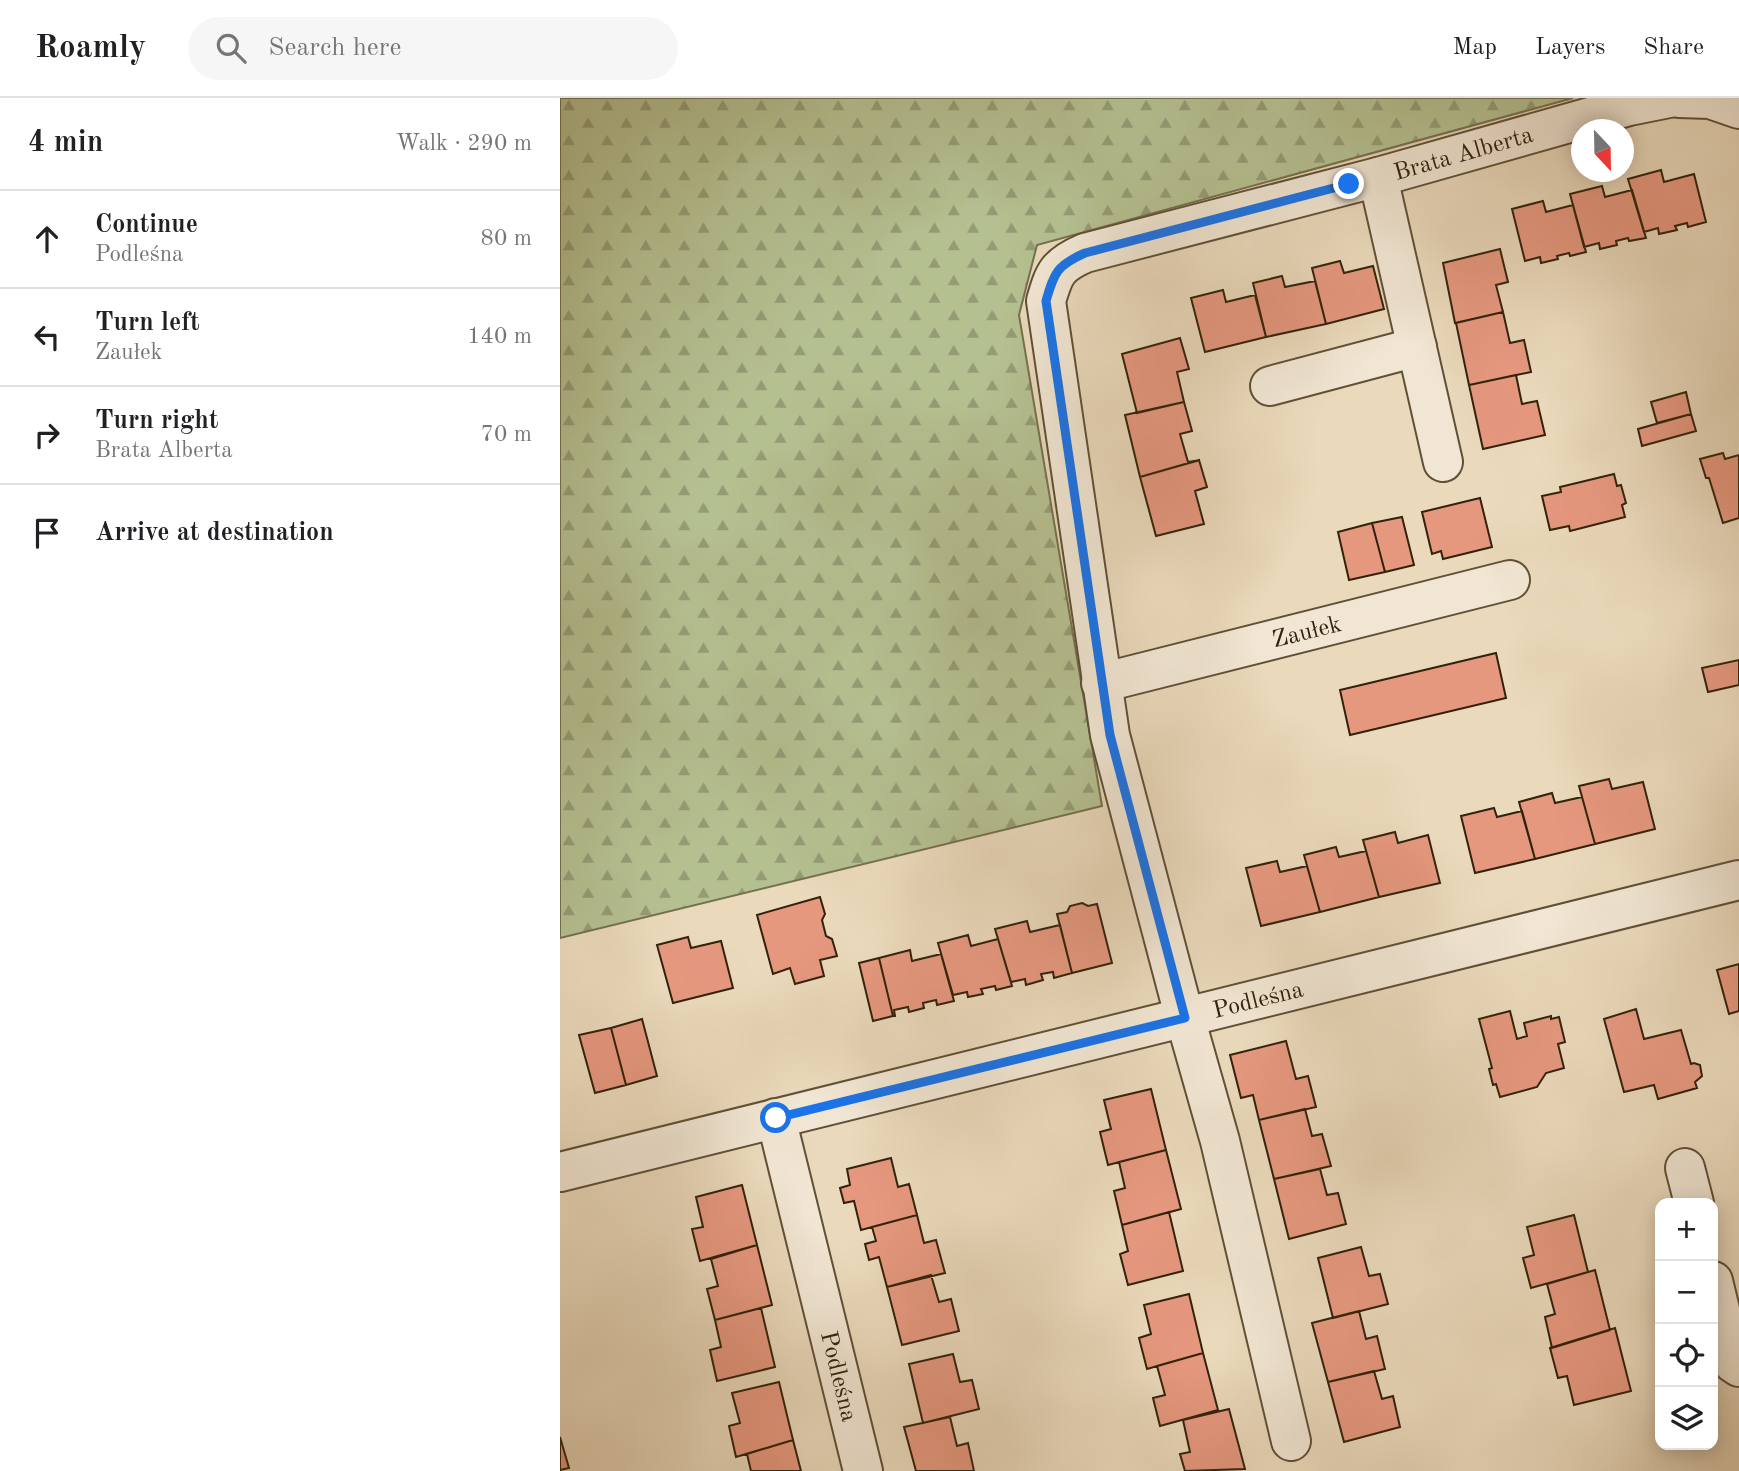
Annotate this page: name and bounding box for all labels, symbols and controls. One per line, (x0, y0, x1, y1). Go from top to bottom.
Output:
search box (188, 17, 678, 80)
icon: search (212, 29, 250, 67)
text: Roamly (35, 32, 146, 65)
text: Search here (268, 35, 401, 61)
text: Map (1453, 36, 1497, 60)
text: Layers (1535, 36, 1605, 60)
text: Share (1643, 36, 1704, 60)
north arrow (1571, 119, 1634, 182)
street label: Brata Alberta (1391, 124, 1536, 186)
text: 4 min (28, 128, 103, 158)
text: Walk · 290 m (396, 132, 532, 155)
route end (1333, 168, 1364, 199)
text: Continue (95, 212, 198, 238)
icon: ahead (28, 220, 66, 258)
text: 80 m (481, 227, 532, 250)
text: Podleśna (95, 243, 183, 266)
text: Turn left (95, 310, 200, 336)
icon: left (28, 318, 66, 356)
text: 140 m (467, 325, 532, 348)
text: Zaułek (95, 341, 163, 364)
text: Turn right (95, 408, 218, 434)
icon: right (28, 416, 66, 454)
text: 70 m (481, 423, 532, 446)
text: Brata Alberta (95, 439, 233, 462)
icon: arrive (28, 514, 66, 552)
text: Arrive at destination (95, 520, 334, 546)
street label: Zaułek (1270, 613, 1344, 653)
street label: Podleśna (1211, 978, 1306, 1024)
route start (760, 1102, 791, 1133)
map controls (1655, 1198, 1718, 1450)
button: + (1655, 1198, 1718, 1261)
button: − (1655, 1261, 1718, 1324)
button: locate (1655, 1324, 1718, 1387)
street label: Podleśna (815, 1329, 860, 1425)
button: layers (1655, 1387, 1718, 1450)

